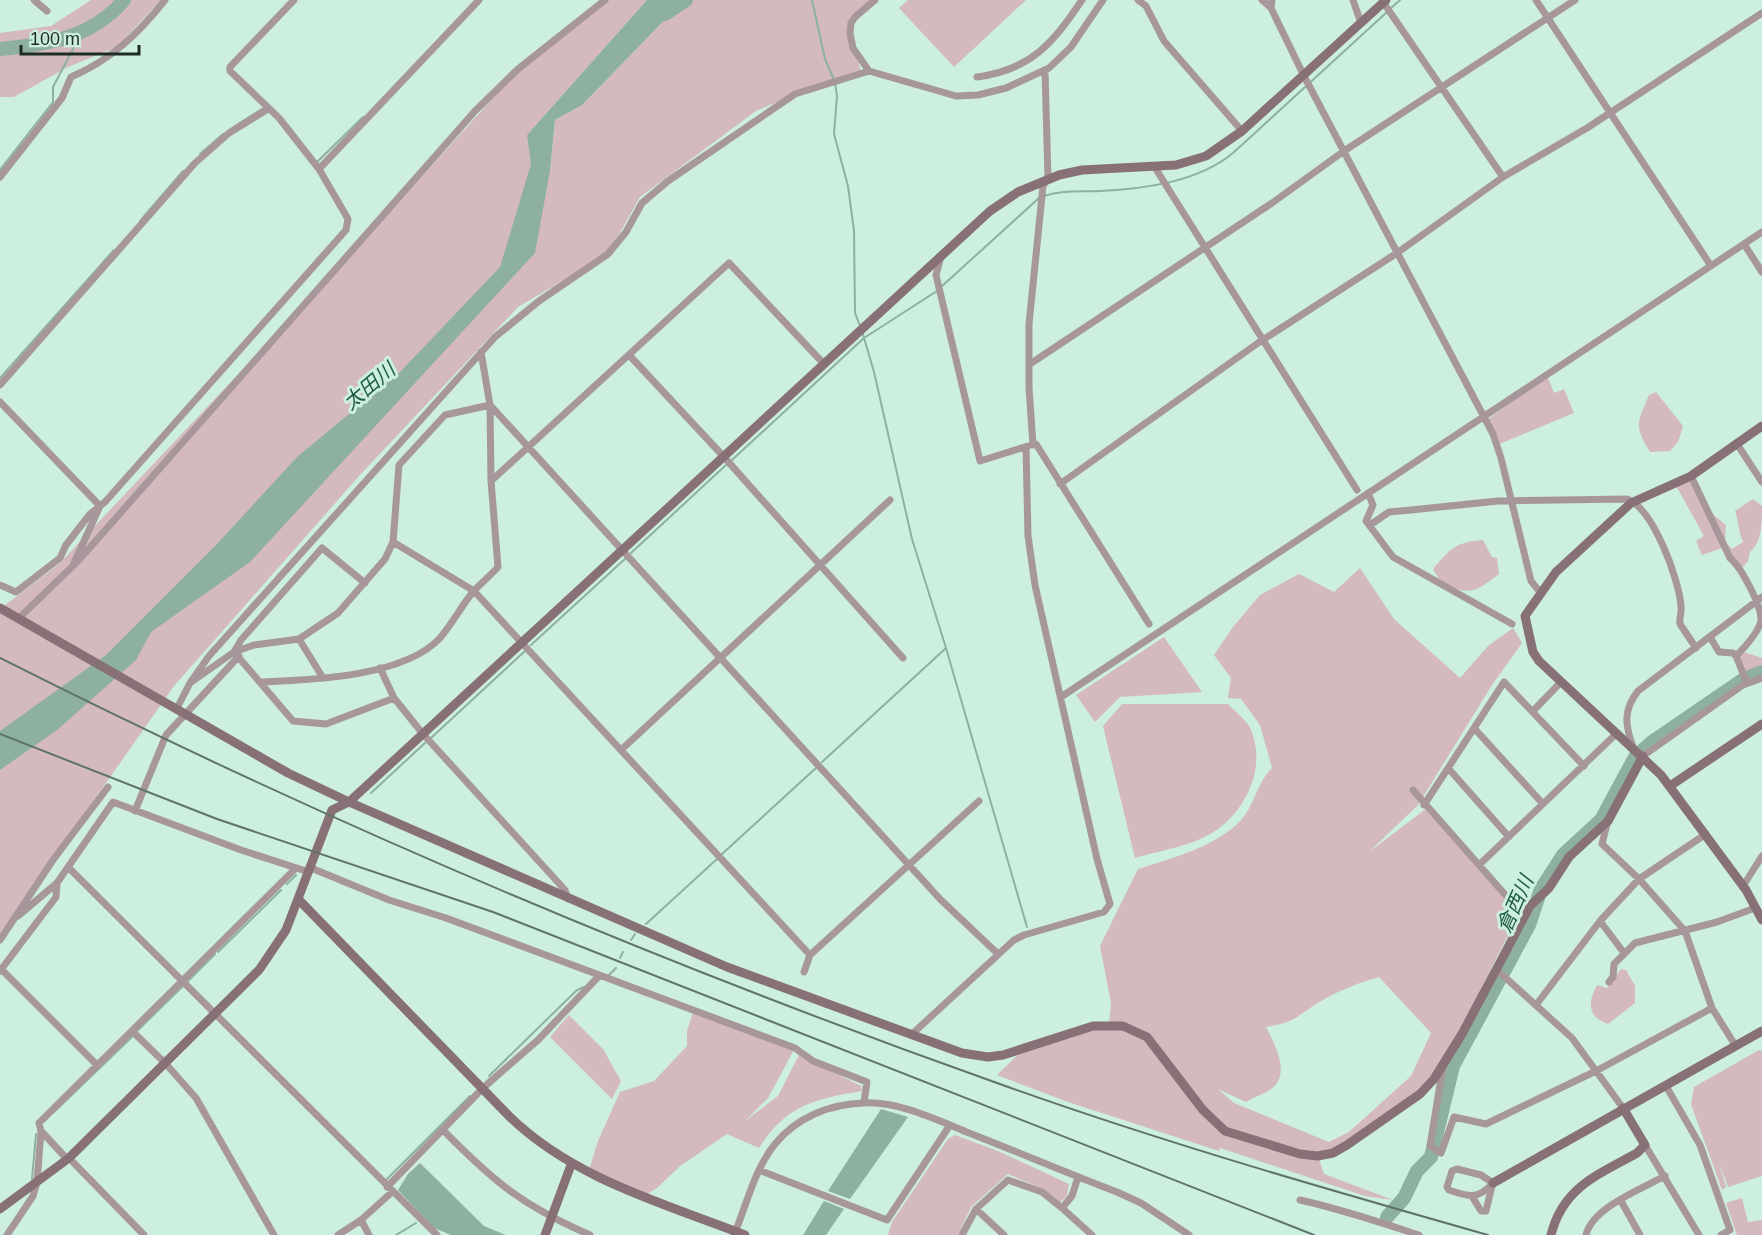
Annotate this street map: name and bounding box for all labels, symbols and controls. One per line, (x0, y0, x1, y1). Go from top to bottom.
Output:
scale bar (21, 18, 140, 56)
text: 100 m (30, 29, 80, 49)
water label: 太田川 (339, 357, 401, 414)
water label: 倉西川 (1493, 870, 1538, 936)

